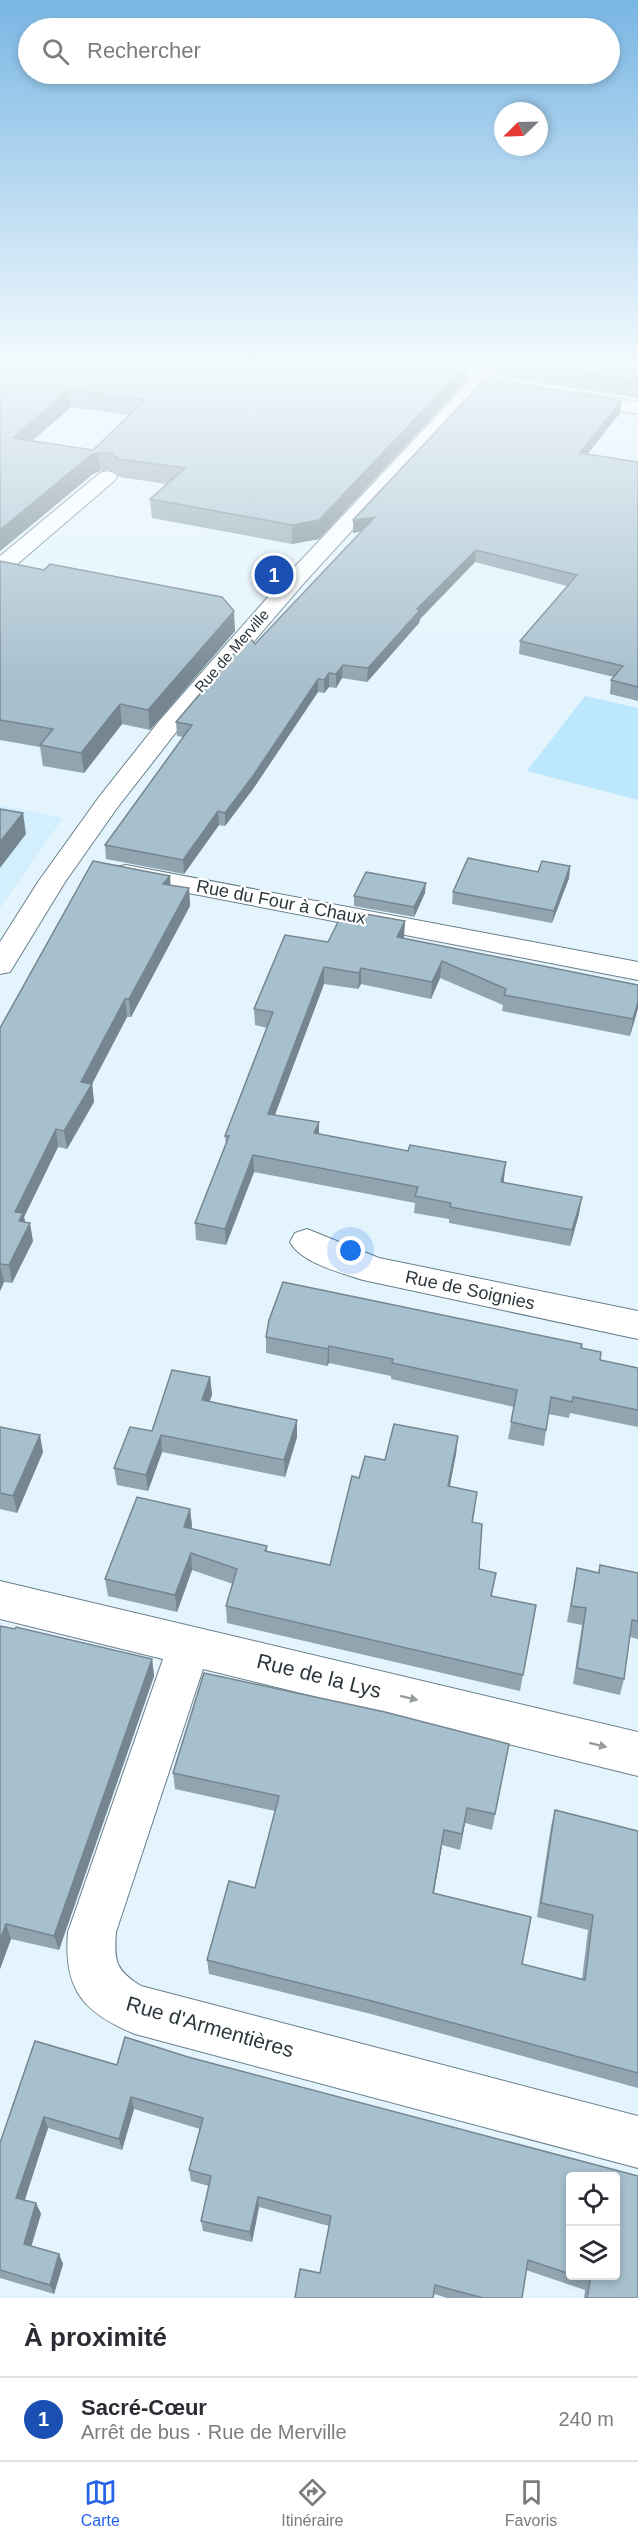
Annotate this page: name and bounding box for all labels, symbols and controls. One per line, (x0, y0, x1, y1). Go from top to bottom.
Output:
search box (18, 18, 620, 84)
icon: search (39, 35, 72, 68)
text: Rechercher (87, 38, 201, 63)
north arrow (494, 102, 548, 156)
pin: 1 (254, 552, 294, 598)
street label: Rue de Merville (191, 606, 272, 696)
street label: Rue du Four à Chaux (195, 876, 367, 928)
your location (336, 1236, 365, 1265)
street label: Rue de Soignies (403, 1266, 537, 1314)
street label: Rue de la Lys (254, 1649, 384, 1702)
one-way arrow (400, 1694, 418, 1704)
one-way arrow (589, 1740, 608, 1750)
street label: Rue d'Armentières (124, 1992, 297, 2061)
map controls (566, 2172, 620, 2280)
button: locate (566, 2172, 620, 2226)
button: layers (566, 2226, 620, 2280)
text: À proximité (24, 2322, 167, 2352)
text: Sacré-Cœur (81, 2395, 207, 2420)
text: 1 (38, 2408, 49, 2430)
text: 240 m (558, 2408, 614, 2430)
text: Arrêt de bus · Rue de Merville (81, 2421, 347, 2443)
tab: Carte (81, 2476, 120, 2530)
tab: Itinéraire (281, 2476, 343, 2530)
tab: Favoris (505, 2476, 557, 2530)

